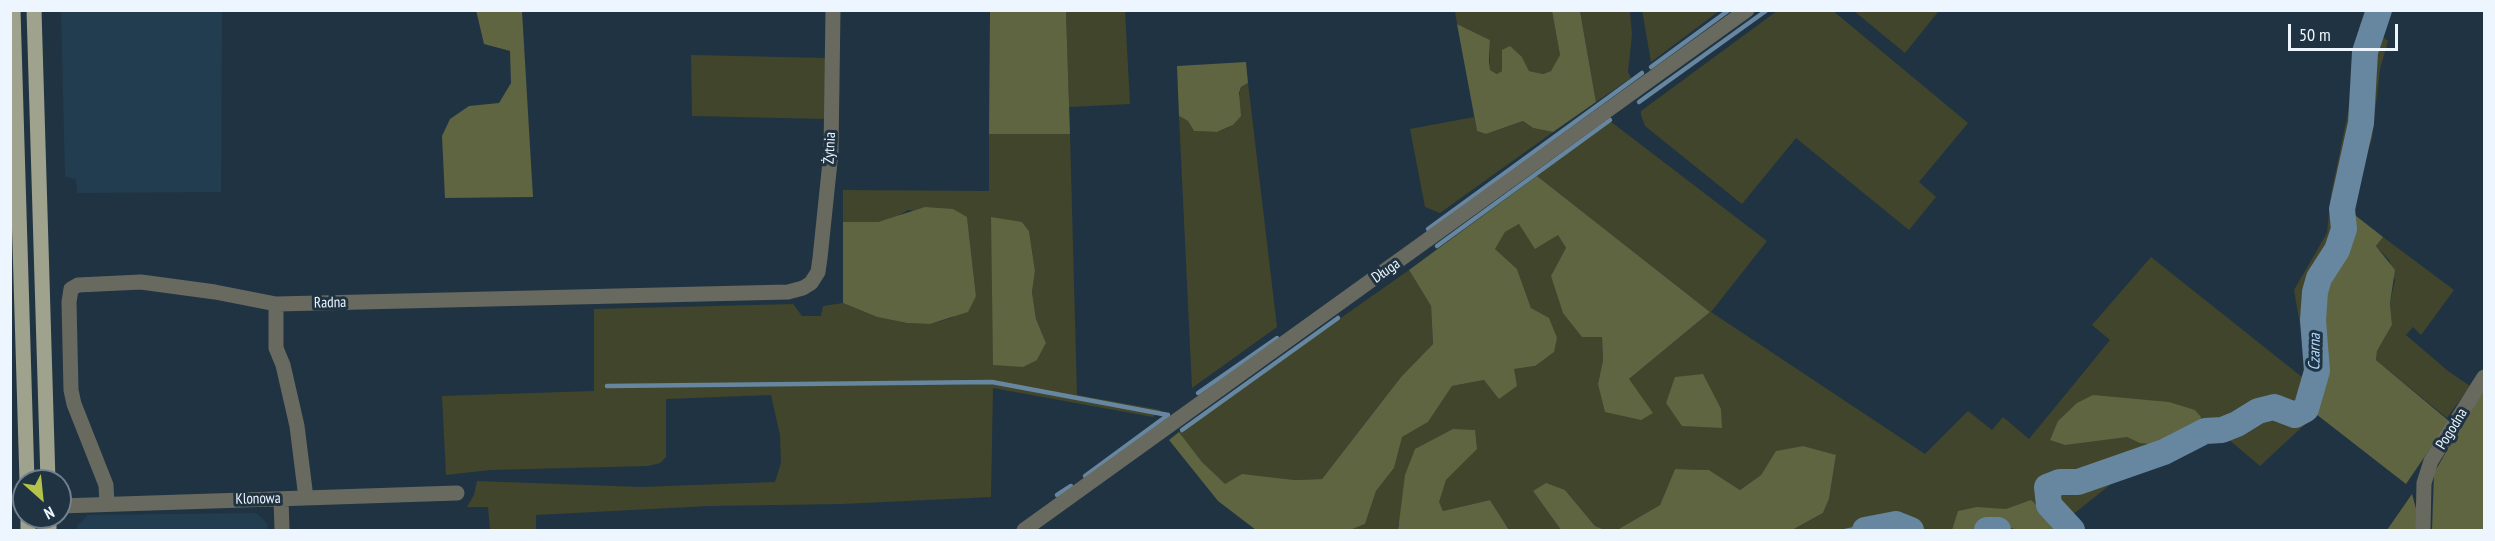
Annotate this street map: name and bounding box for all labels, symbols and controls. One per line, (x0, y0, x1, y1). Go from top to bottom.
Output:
scale bar (2291, 12, 2400, 50)
text: 50 m (2299, 23, 2331, 46)
street label: Żytnia (820, 132, 840, 164)
street label: Długa (1368, 255, 1404, 287)
street label: Radna (314, 294, 346, 312)
water label: Czarna (2305, 333, 2325, 371)
street label: Pogodna (2432, 405, 2472, 453)
north arrow (12, 469, 72, 529)
street label: Klonowa (235, 490, 281, 508)
text: N (41, 502, 58, 524)

